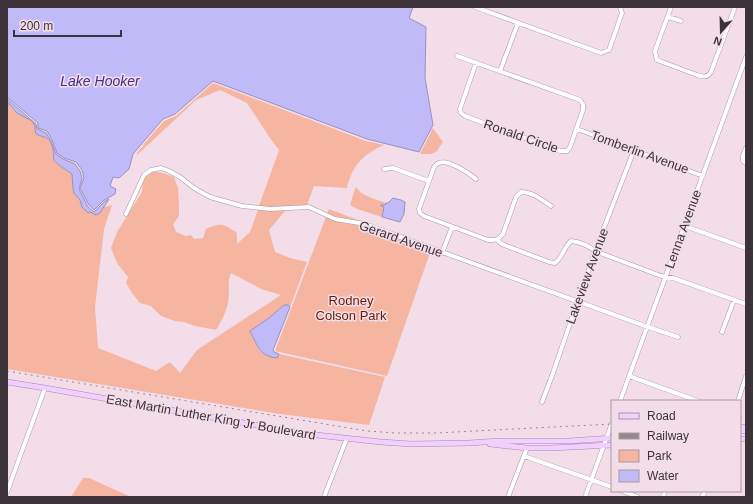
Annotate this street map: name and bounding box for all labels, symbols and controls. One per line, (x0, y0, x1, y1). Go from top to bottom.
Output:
scale bar (14, 12, 121, 38)
north arrow (701, 12, 741, 52)
text: 200 m (20, 19, 53, 33)
text: N (712, 34, 723, 48)
water label: Lake Hooker (60, 73, 141, 89)
street label: Ronald Circle (482, 116, 560, 156)
street label: Tomberlin Avenue (589, 127, 691, 177)
street label: Lenna Avenue (662, 187, 704, 271)
street label: Gerard Avenue (357, 218, 445, 260)
street label: Lakeview Avenue (563, 226, 611, 326)
park label: Rodney Colson Park (316, 293, 387, 323)
street label: East Martin Luther King Jr Boulevard (105, 391, 317, 443)
legend (611, 400, 741, 492)
text: Road (647, 409, 676, 423)
text: Railway (647, 429, 689, 443)
text: Park (647, 449, 673, 463)
text: Water (647, 469, 679, 483)

